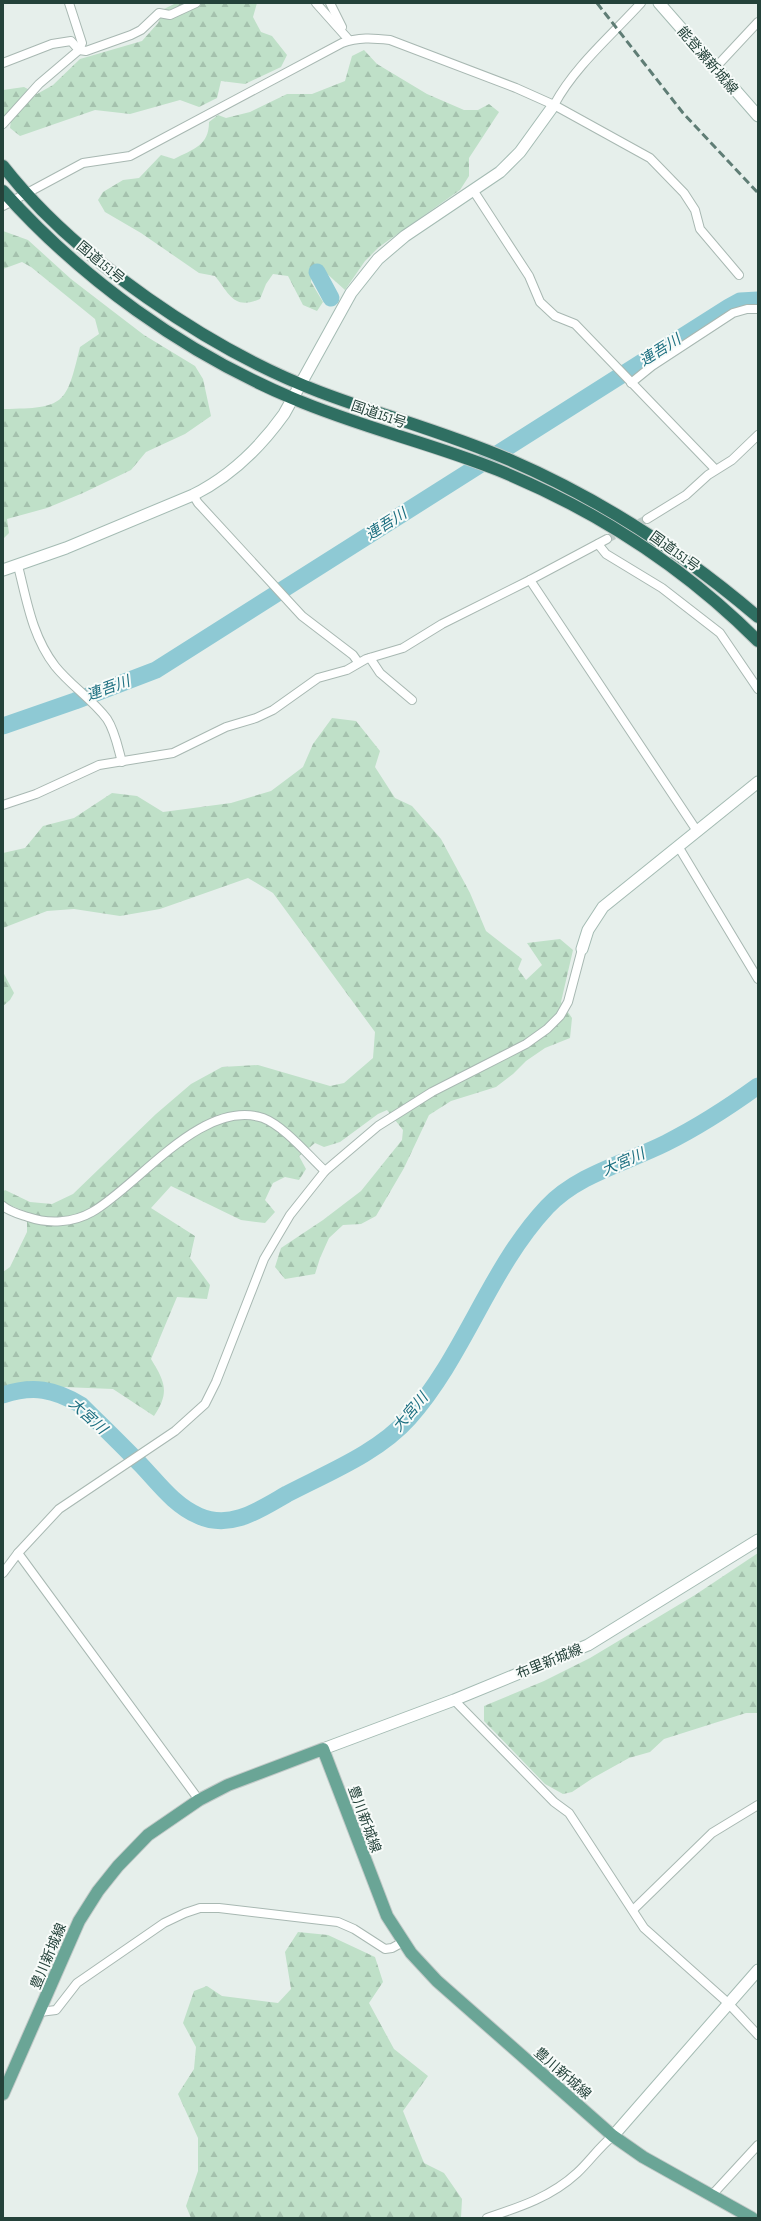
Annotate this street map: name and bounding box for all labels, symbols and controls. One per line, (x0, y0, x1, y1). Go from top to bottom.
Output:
street label: 能登瀬新城線 (674, 23, 742, 98)
street label: 国道151号 (73, 237, 128, 287)
water label: 連吾川 (636, 329, 686, 370)
street label: 国道151号 (349, 397, 409, 432)
water label: 連吾川 (362, 503, 412, 544)
street label: 国道151号 (646, 528, 703, 575)
water label: 連吾川 (84, 671, 134, 705)
water label: 大宮川 (599, 1144, 649, 1180)
water label: 大宮川 (389, 1387, 433, 1436)
water label: 大宮川 (65, 1394, 112, 1440)
street label: 布里新城線 (514, 1640, 585, 1682)
street label: 豊川新城線 (345, 1783, 384, 1855)
street label: 豊川新城線 (27, 1921, 70, 1992)
street label: 豊川新城線 (531, 2044, 595, 2103)

